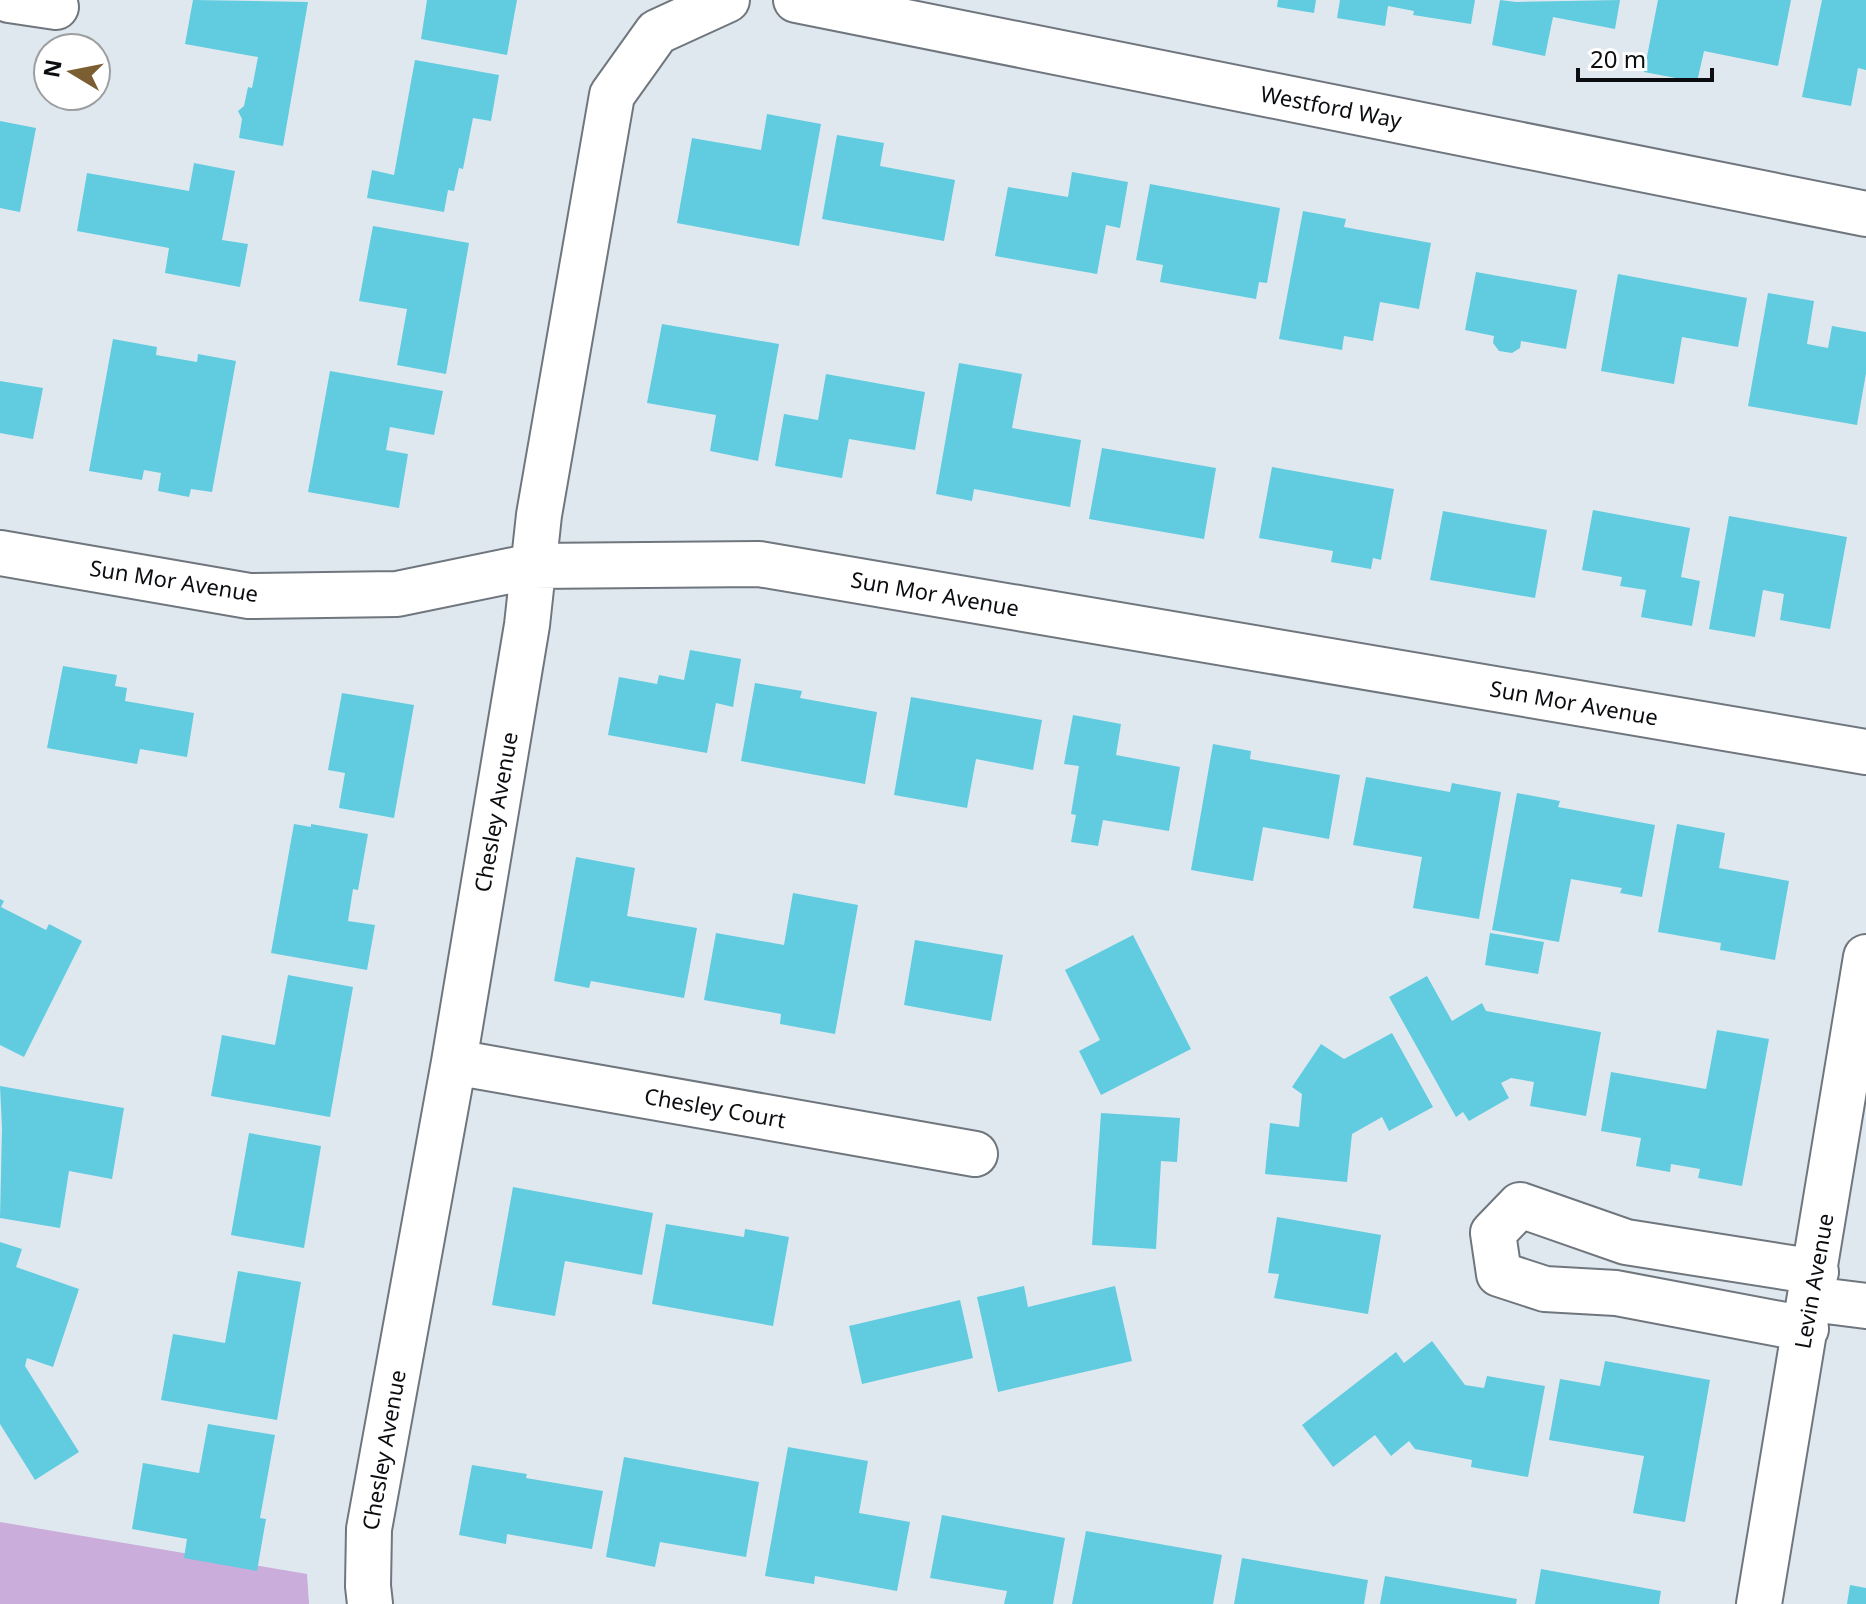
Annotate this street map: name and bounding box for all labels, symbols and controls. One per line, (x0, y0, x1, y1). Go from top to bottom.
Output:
north arrow (32, 32, 112, 112)
scale bar (1578, 32, 1712, 82)
text: 20 m (1590, 42, 1646, 75)
text: N (35, 57, 68, 80)
street label: Westford Way (1258, 78, 1405, 135)
street label: Sun Mor Avenue (88, 552, 261, 608)
street label: Sun Mor Avenue (849, 563, 1022, 623)
street label: Sun Mor Avenue (1488, 672, 1661, 732)
street label: Chesley Avenue (466, 729, 524, 894)
street label: Chesley Court (642, 1080, 788, 1134)
street label: Levin Avenue (1786, 1211, 1840, 1351)
street label: Chesley Avenue (354, 1367, 412, 1532)

